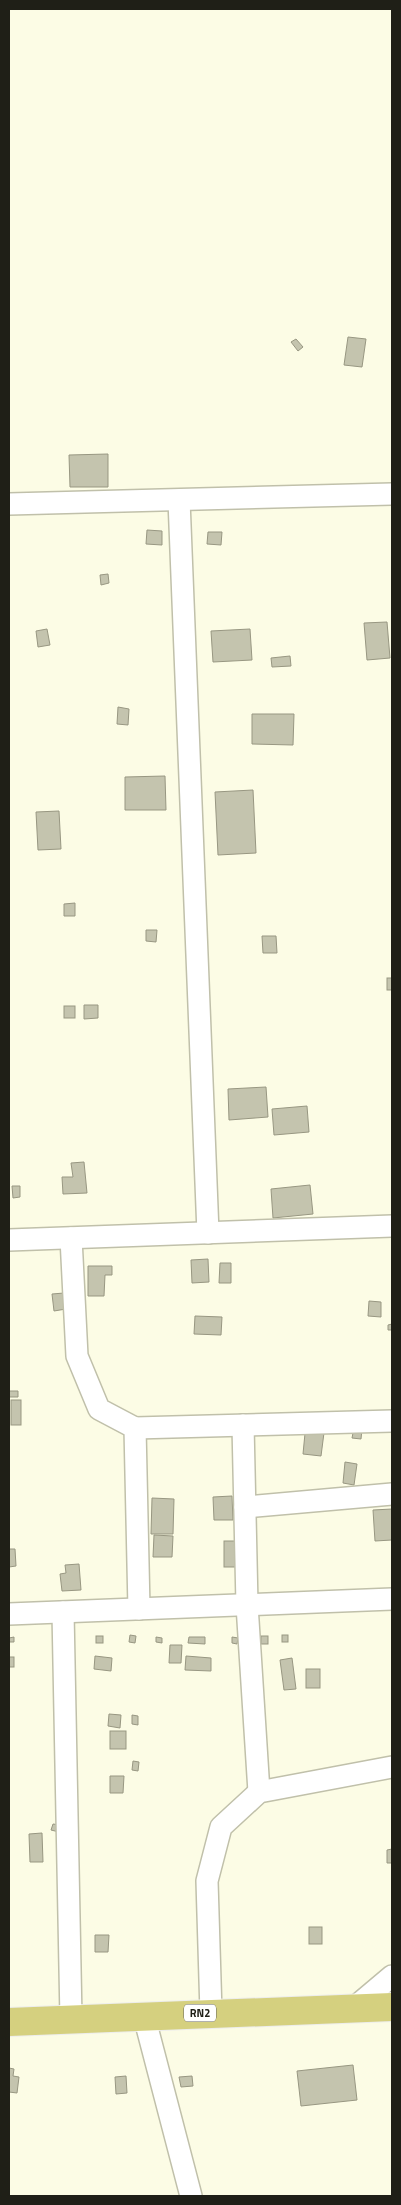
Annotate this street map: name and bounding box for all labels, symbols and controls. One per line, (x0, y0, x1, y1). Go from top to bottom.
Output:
road number: RN2 (184, 2005, 216, 2022)

